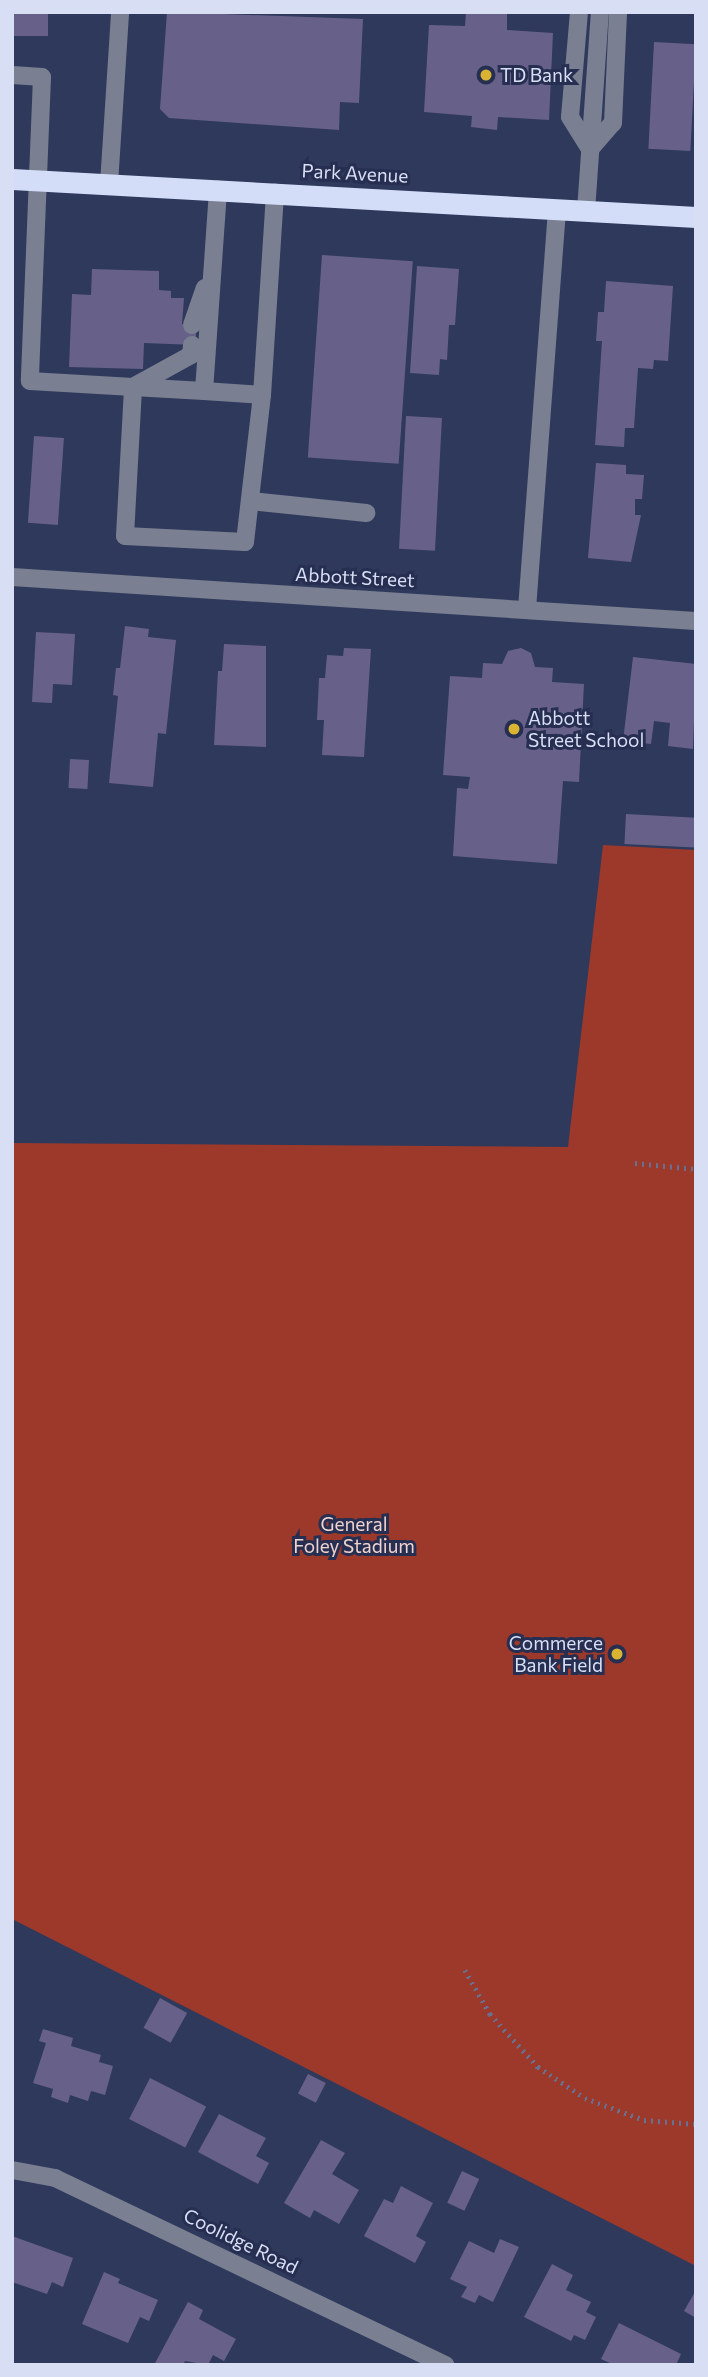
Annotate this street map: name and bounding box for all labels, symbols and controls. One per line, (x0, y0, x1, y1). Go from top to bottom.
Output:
place label: TD Bank (500, 64, 573, 86)
marker: TD Bank (478, 67, 494, 83)
street label: Park Avenue (301, 159, 409, 187)
street label: Abbott Street (295, 562, 415, 592)
place label: Abbott Street School (528, 707, 644, 751)
marker: Abbott Street School (506, 721, 522, 737)
park label: General Foley Stadium (293, 1513, 415, 1557)
place label: Commerce Bank Field (509, 1632, 603, 1676)
marker: Commerce Bank Field (609, 1646, 625, 1662)
street label: Coolidge Road (180, 2203, 302, 2279)

